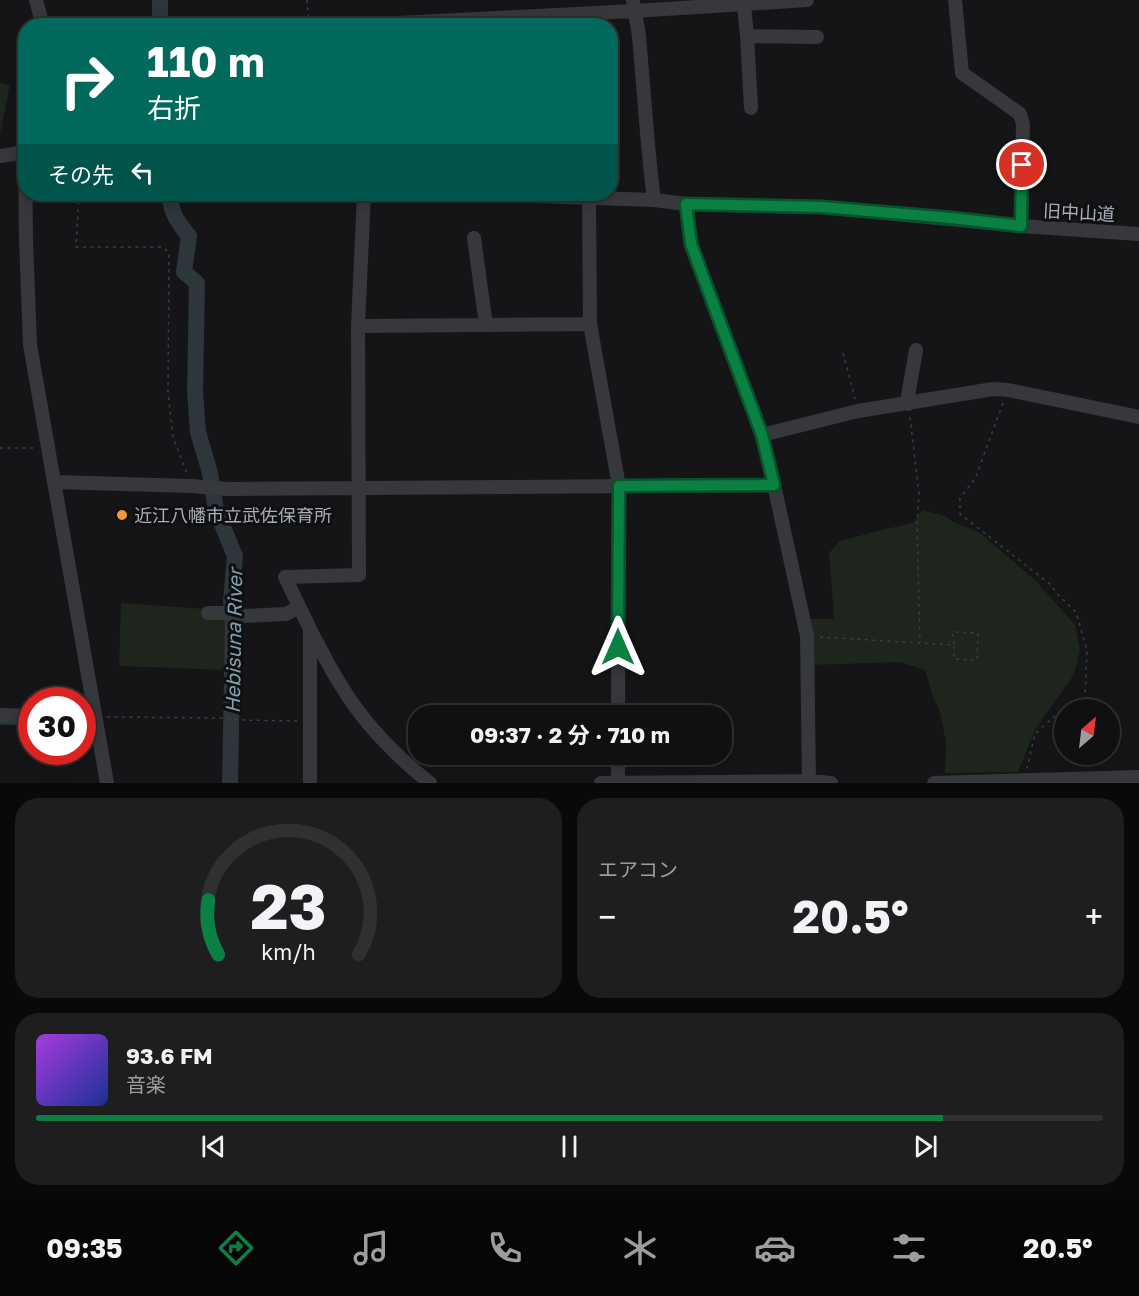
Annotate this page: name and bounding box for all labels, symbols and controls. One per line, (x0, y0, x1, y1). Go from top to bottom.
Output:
text: 110 m (147, 36, 265, 86)
icon: right (48, 42, 126, 120)
text: 右折 (147, 92, 201, 124)
pin (996, 139, 1047, 190)
icon: arrive (1005, 148, 1038, 181)
icon: left (126, 156, 159, 189)
text: その先 (48, 161, 114, 188)
street label: 旧中山道 (1042, 199, 1116, 225)
place label: 近江八幡市立武佐保育所 (134, 504, 332, 526)
marker: 近江八幡市立武佐保育所 (115, 508, 129, 522)
water label: Hebisuna River (220, 565, 246, 714)
position arrow (586, 615, 650, 679)
speed limit sign: 30 (18, 687, 96, 765)
north arrow (1054, 699, 1120, 765)
map controls (1054, 699, 1120, 765)
text: 09:37 · 2 分 · 710 m (470, 721, 670, 748)
text: エアコン (598, 857, 678, 881)
text: 23 (250, 868, 327, 943)
text: 20.5° (792, 889, 909, 943)
text: − (598, 897, 616, 936)
text: + (1085, 897, 1103, 936)
text: km/h (261, 939, 316, 965)
text: 93.6 FM (126, 1042, 213, 1069)
text: 音楽 (126, 1072, 166, 1096)
icon: previous (197, 1130, 230, 1163)
icon: pause (553, 1130, 586, 1163)
icon: next (909, 1130, 942, 1163)
icon: directions (215, 1227, 257, 1269)
icon: music (350, 1227, 392, 1269)
icon: phone (484, 1227, 526, 1269)
icon: climate (619, 1227, 661, 1269)
icon: car (754, 1227, 796, 1269)
icon: filters (888, 1227, 930, 1269)
text: 09:35 (46, 1232, 123, 1264)
text: 20.5° (1023, 1232, 1093, 1264)

